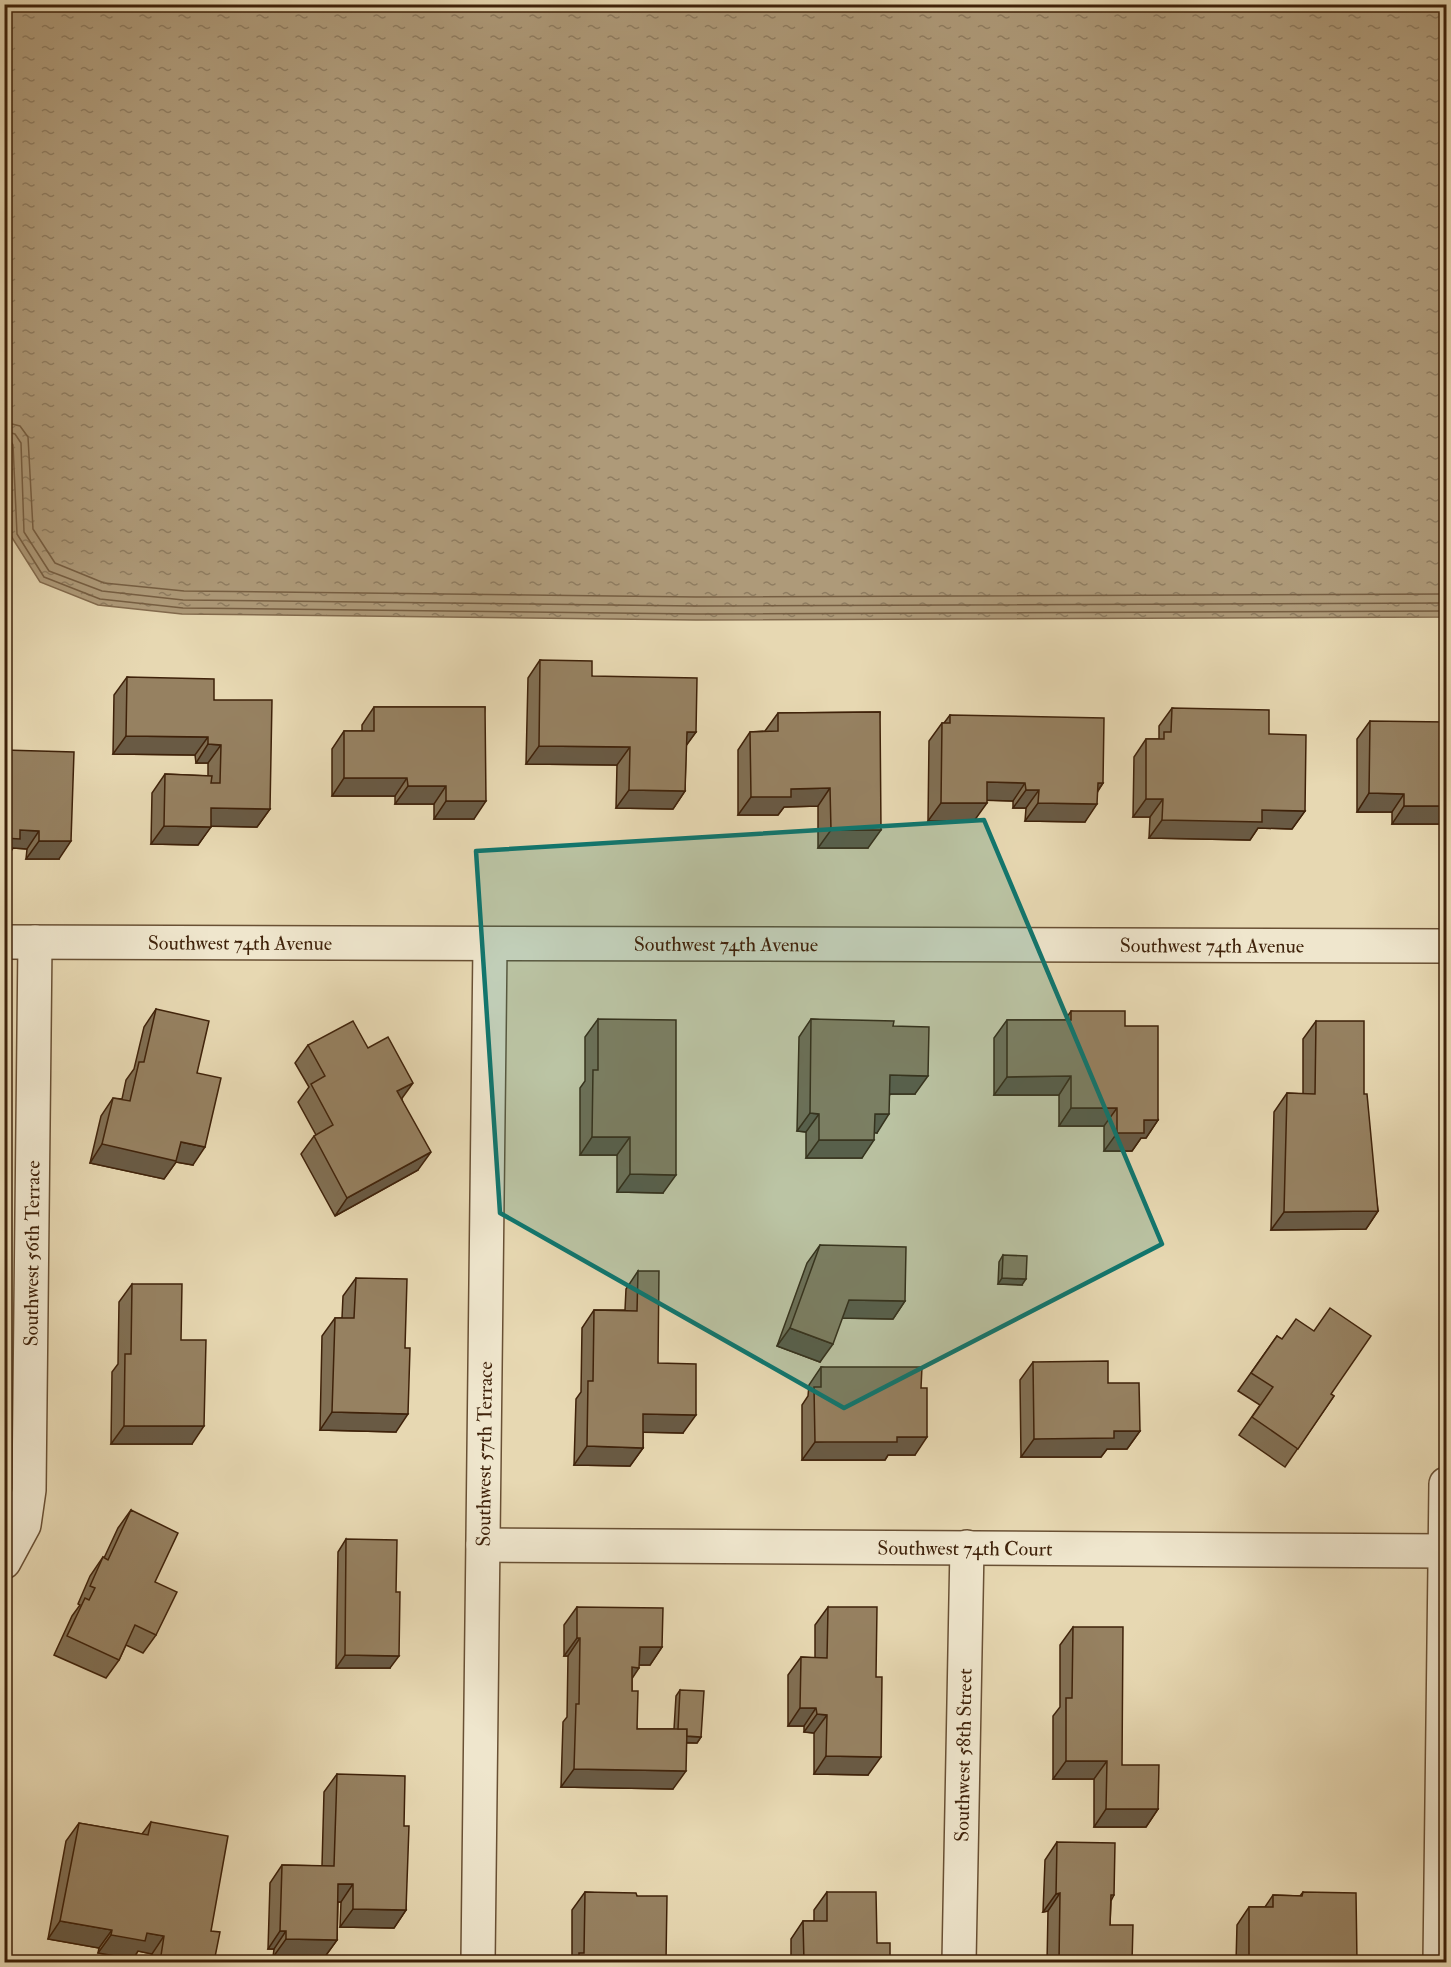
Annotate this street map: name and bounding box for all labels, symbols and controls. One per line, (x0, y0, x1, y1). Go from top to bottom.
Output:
street label: Southwest 74th Avenue (148, 930, 332, 955)
street label: Southwest 74th Avenue (634, 931, 818, 957)
street label: Southwest 74th Avenue (1120, 933, 1304, 958)
street label: Southwest 56th Terrace (18, 1160, 45, 1347)
street label: Southwest 57th Terrace (470, 1361, 498, 1547)
street label: Southwest 74th Court (877, 1535, 1053, 1561)
street label: Southwest 58th Street (949, 1668, 977, 1842)

